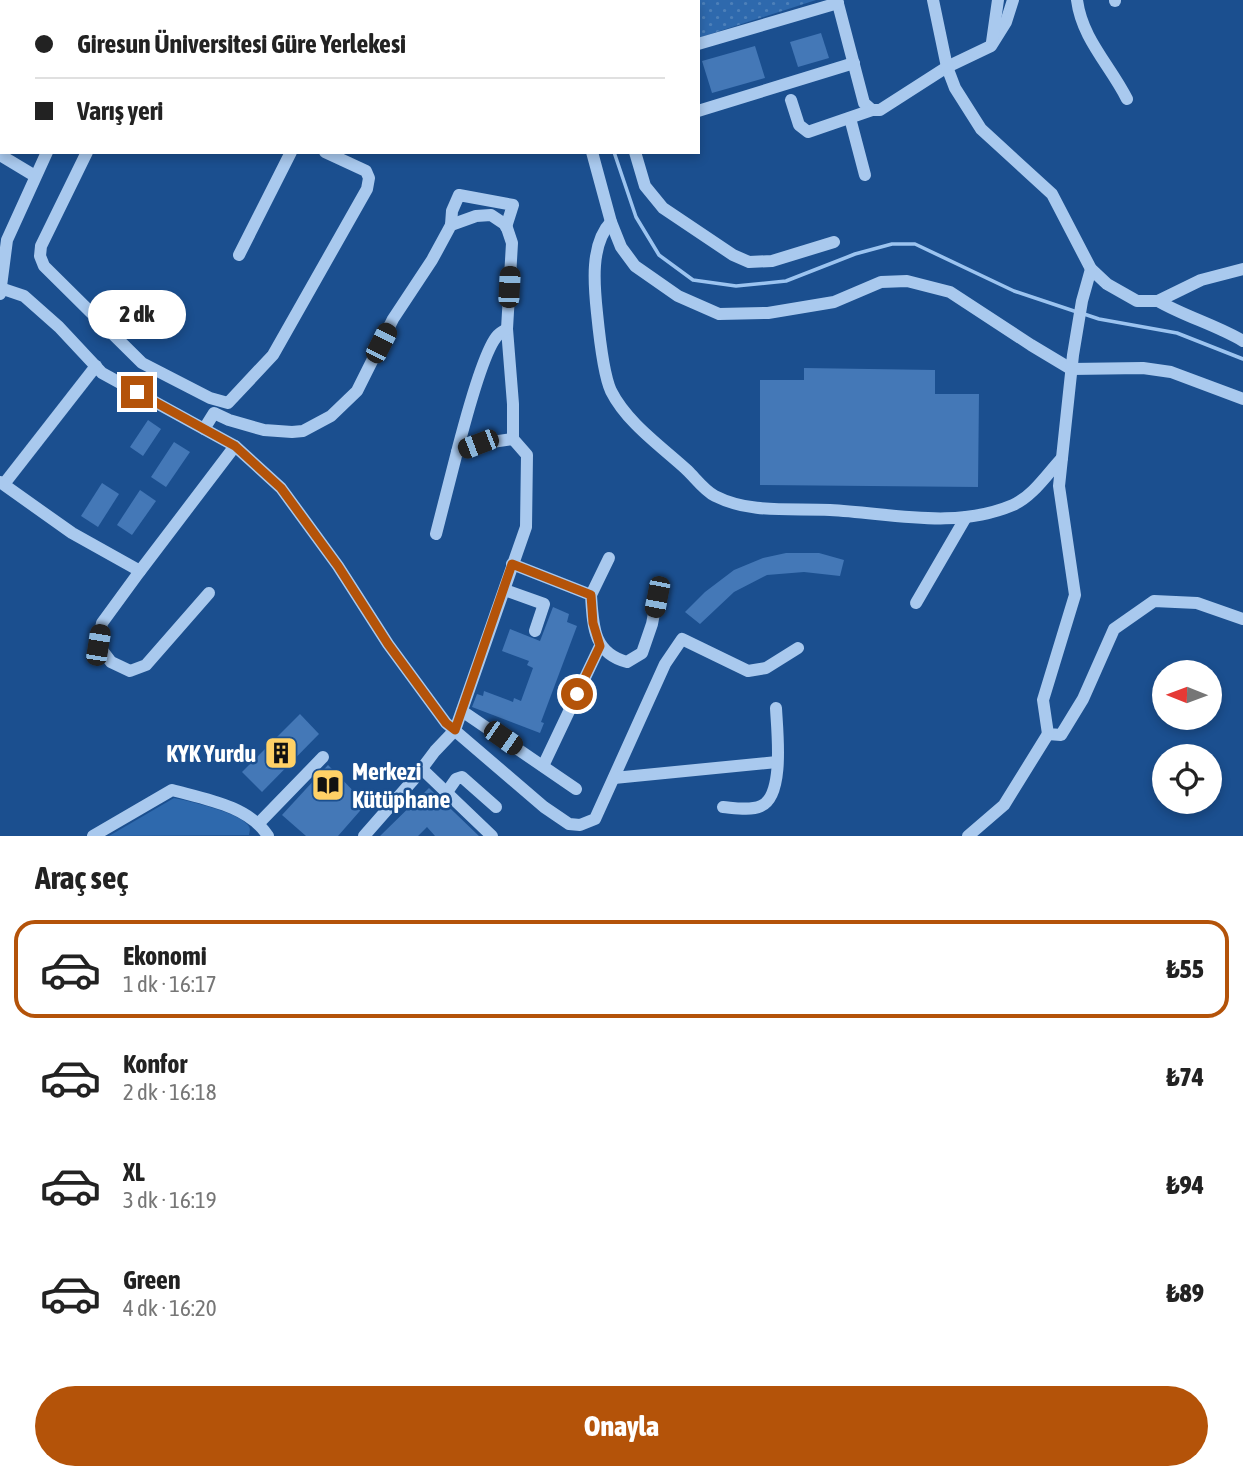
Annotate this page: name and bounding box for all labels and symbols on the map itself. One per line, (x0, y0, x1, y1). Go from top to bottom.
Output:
car (498, 265, 521, 309)
callout: 2 dk (88, 290, 186, 340)
car (363, 320, 400, 366)
route end (121, 376, 153, 408)
car (455, 427, 502, 461)
car (643, 574, 672, 620)
car (85, 623, 112, 667)
north arrow (1152, 660, 1222, 730)
route start (561, 678, 593, 710)
car (480, 717, 527, 759)
building icon: KYK Yurdu (262, 734, 300, 772)
place label: KYK Yurdu (166, 740, 256, 767)
place label: Merkezi Kütüphane (352, 758, 450, 813)
library icon: Merkezi Kütüphane (309, 766, 347, 804)

